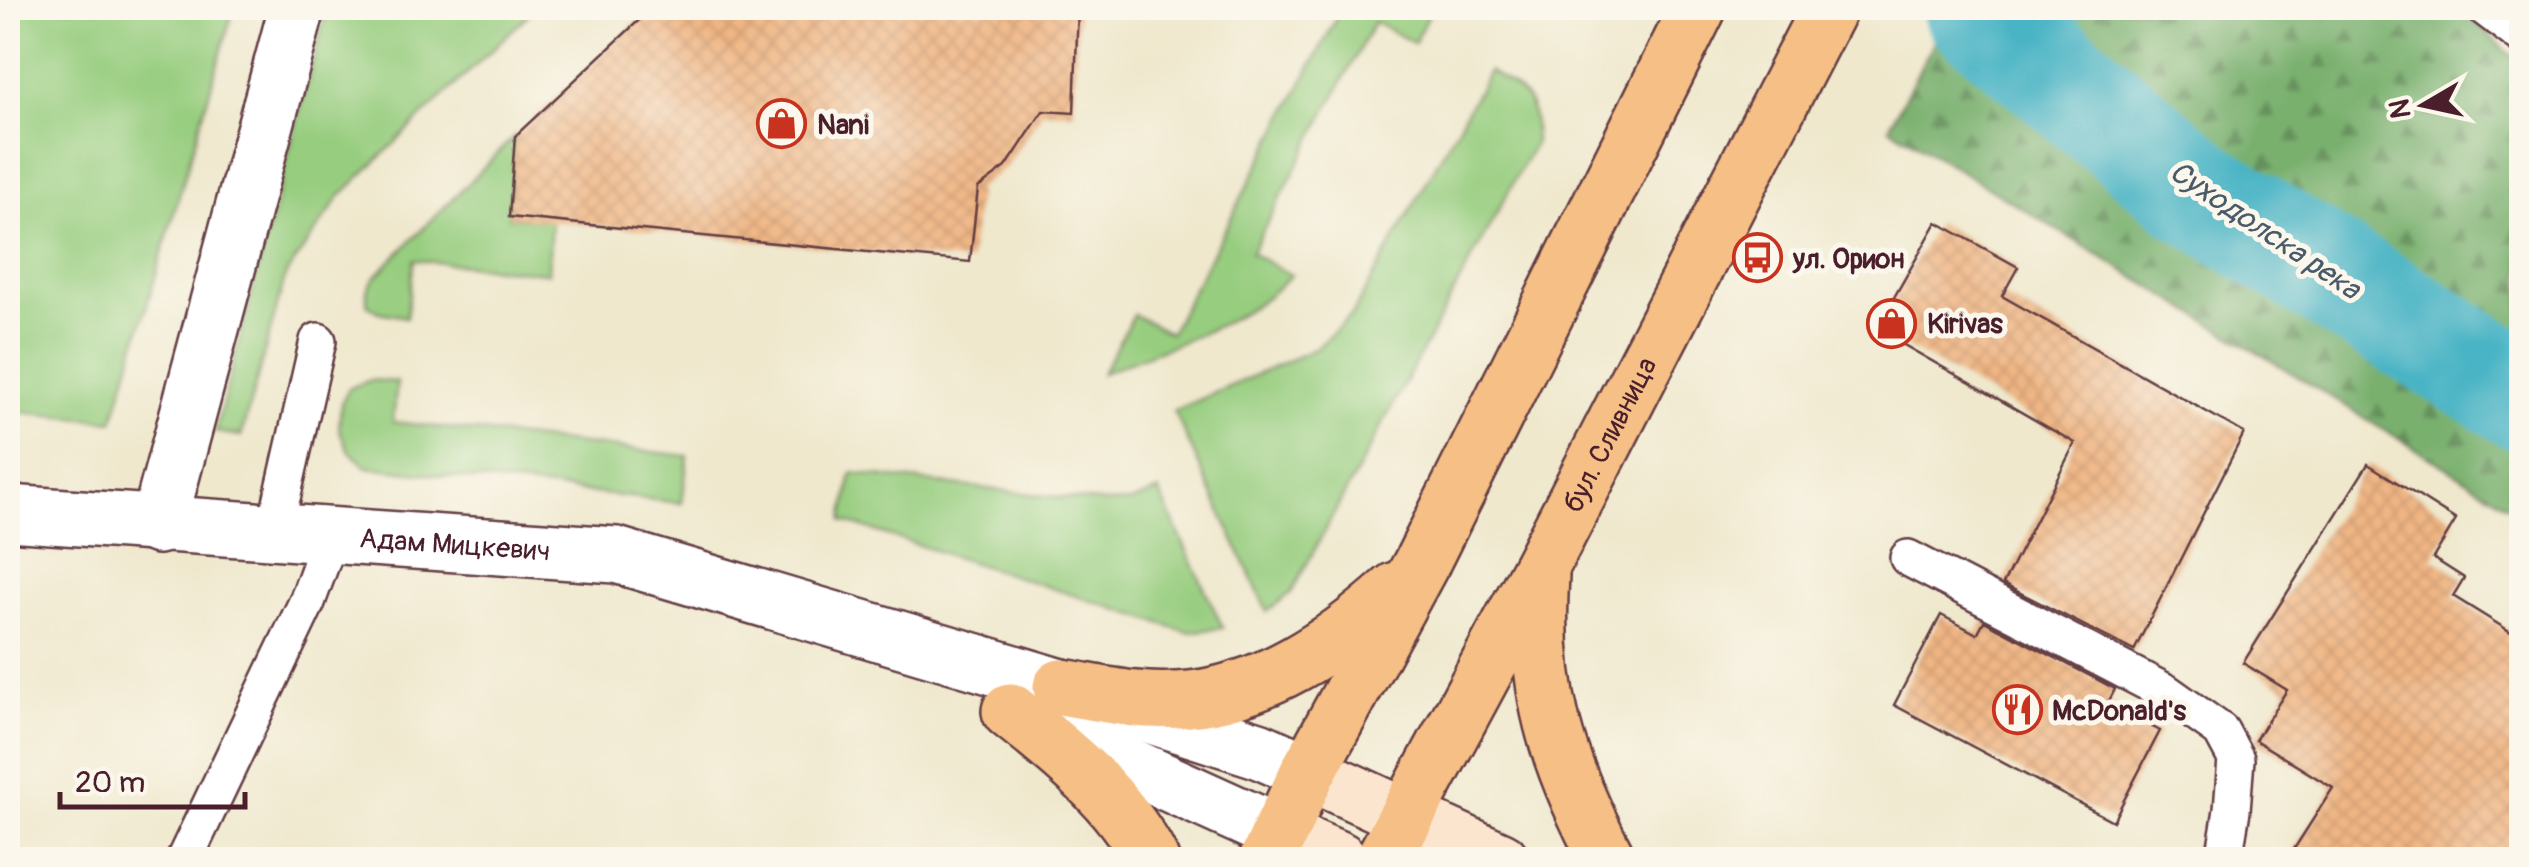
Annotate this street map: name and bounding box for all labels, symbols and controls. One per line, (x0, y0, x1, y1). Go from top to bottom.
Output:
north arrow (2374, 55, 2474, 155)
text: N (2382, 97, 2420, 121)
shop icon: Nani (756, 98, 808, 150)
place label: Nani (817, 108, 869, 143)
water label: Суходолска река (2162, 153, 2369, 309)
bus stop icon: ул. Орион (1732, 232, 1784, 284)
place label: ул. Орион (1792, 242, 1904, 277)
shop icon: Kirivas (1866, 297, 1918, 349)
place label: Kirivas (1927, 307, 2003, 342)
street label: бул. Сливница (1556, 351, 1665, 519)
street label: Адам Мицкевич (358, 521, 552, 569)
restaurant icon: McDonald's (1991, 684, 2043, 736)
place label: McDonald's (2052, 694, 2186, 729)
scale bar (60, 747, 245, 809)
text: 20 m (75, 764, 145, 801)

